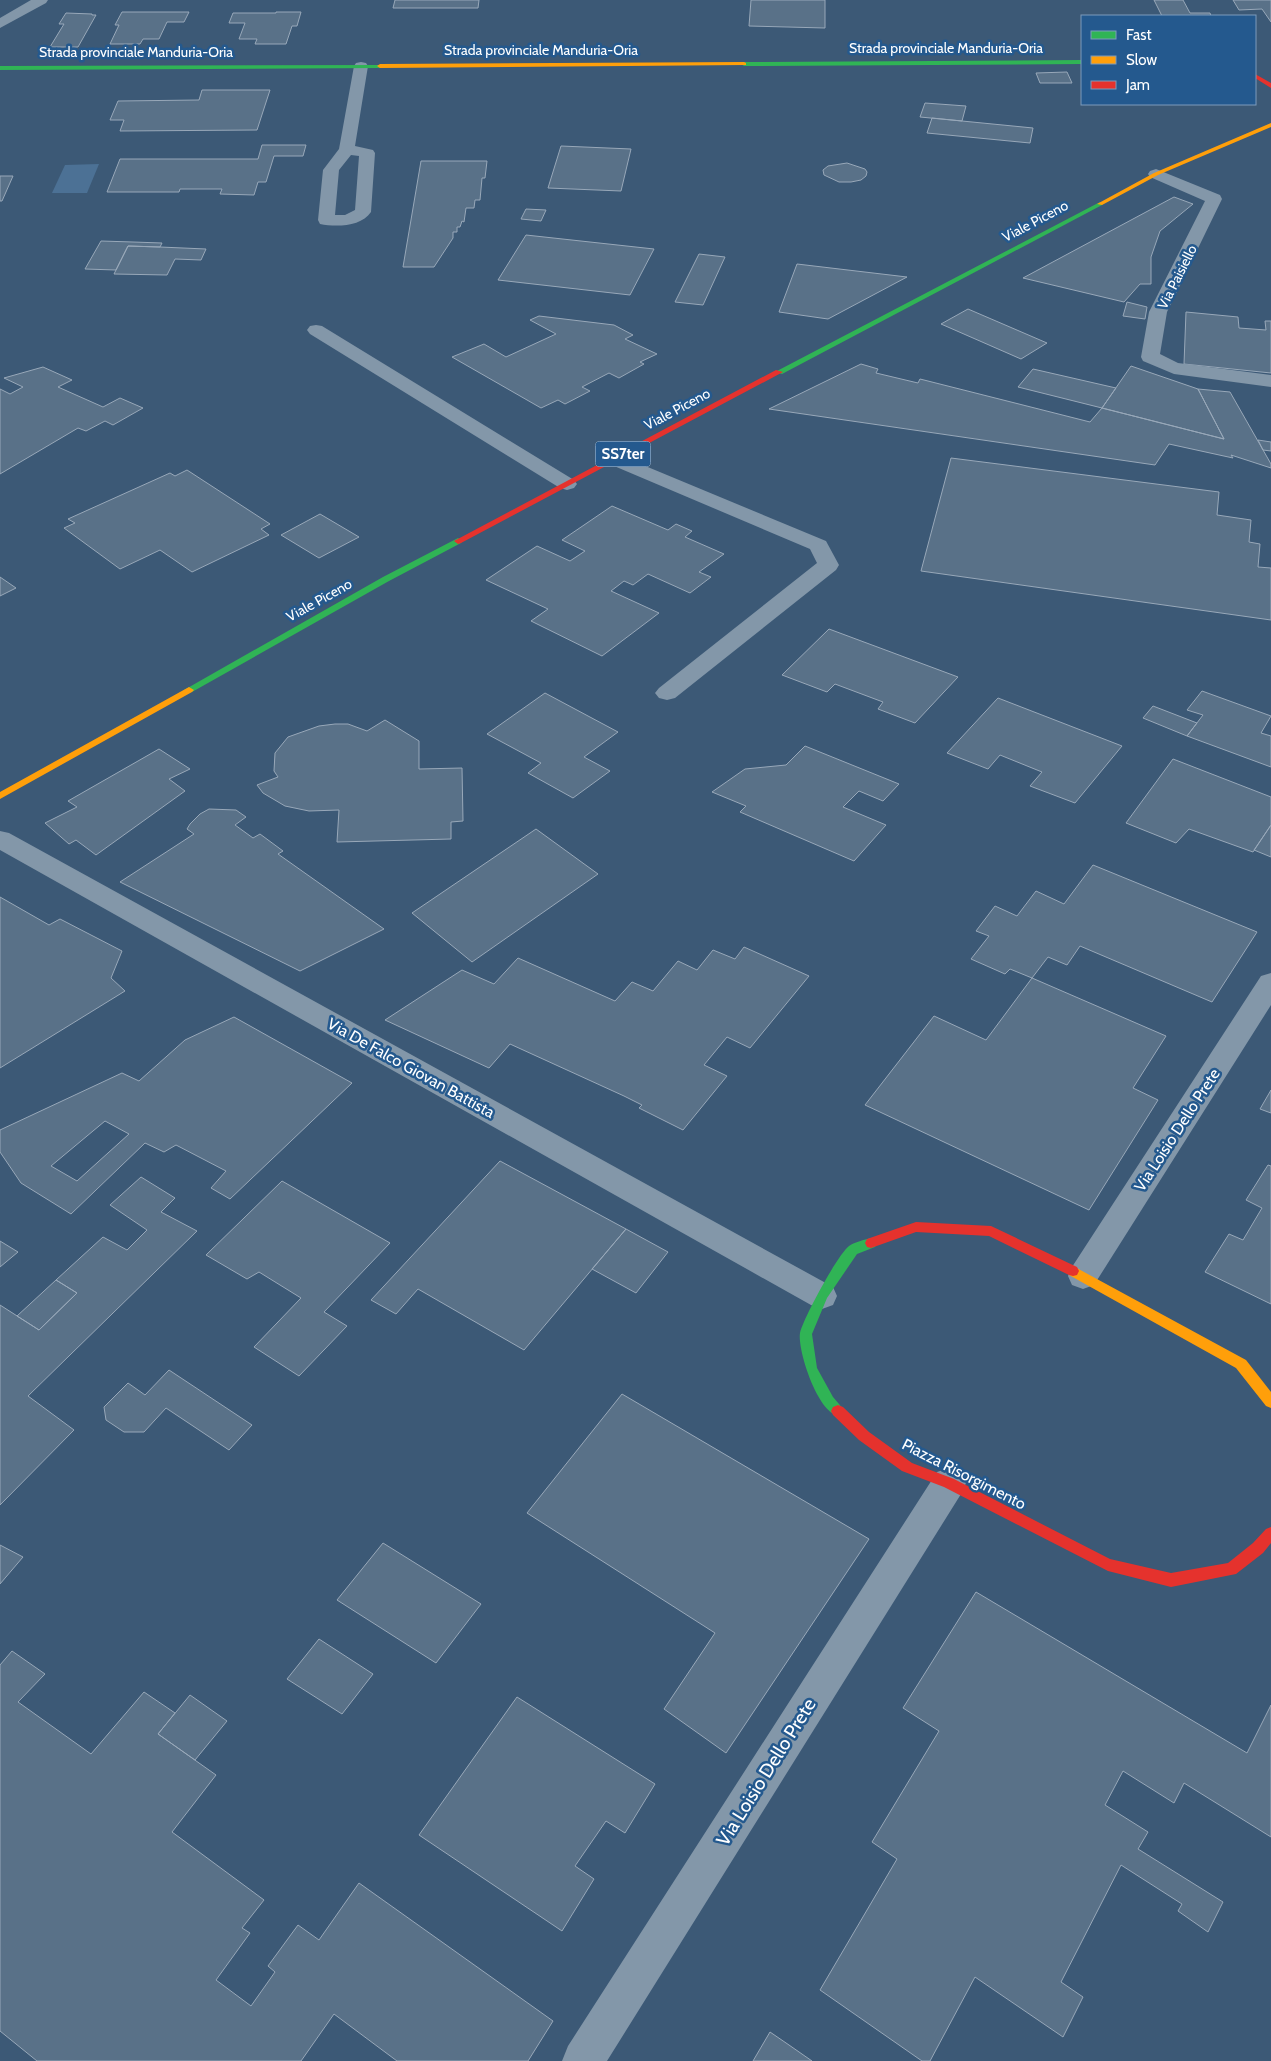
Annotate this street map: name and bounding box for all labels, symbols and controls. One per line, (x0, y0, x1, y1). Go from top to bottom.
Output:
legend (1081, 15, 1256, 105)
text: Fast (1126, 26, 1151, 44)
street label: Strada provinciale Manduria-Oria (849, 39, 1043, 57)
street label: Strada provinciale Manduria-Oria (444, 41, 638, 59)
street label: Strada provinciale Manduria-Oria (39, 43, 233, 61)
text: Slow (1126, 51, 1157, 69)
text: Jam (1125, 76, 1150, 94)
street label: Viale Piceno (999, 196, 1071, 246)
street label: Via Paisiello (1153, 242, 1201, 312)
street label: Viale Piceno (641, 384, 713, 434)
road number: SS7ter (596, 442, 650, 466)
street label: Viale Piceno (283, 574, 355, 625)
street label: Via De Falco Giovan Battista (324, 1014, 498, 1122)
street label: Via Loisio Dello Prete (1130, 1065, 1224, 1195)
street label: Piazza Risorgimento (899, 1435, 1029, 1514)
street label: Via Loisio Dello Prete (711, 1694, 821, 1850)

